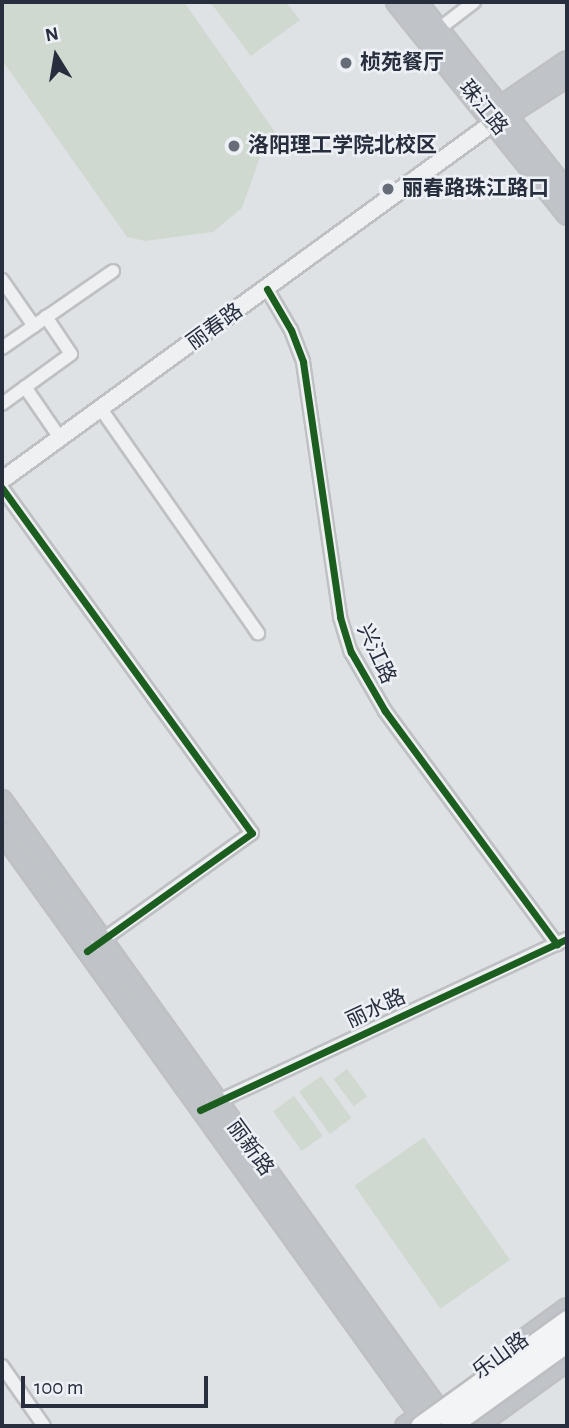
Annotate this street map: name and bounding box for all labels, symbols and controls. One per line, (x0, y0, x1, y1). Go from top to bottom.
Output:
north arrow (21, 21, 91, 91)
text: N (44, 24, 60, 45)
place label: 桢苑餐厅 (360, 50, 444, 76)
marker: 桢苑餐厅 (338, 55, 354, 71)
street label: 珠江路 (453, 76, 513, 140)
place label: 洛阳理工学院北校区 (248, 133, 437, 159)
marker: 洛阳理工学院北校区 (226, 138, 242, 154)
place label: 丽春路珠江路口 (402, 176, 549, 202)
marker: 丽春路珠江路口 (380, 181, 396, 197)
street label: 丽春路 (182, 298, 248, 356)
street label: 兴江路 (351, 620, 401, 688)
street label: 丽水路 (342, 984, 410, 1034)
street label: 丽新路 (221, 1115, 279, 1181)
street label: 乐山路 (468, 1327, 534, 1385)
scale bar (24, 1362, 212, 1406)
text: 100 m (34, 1377, 84, 1398)

